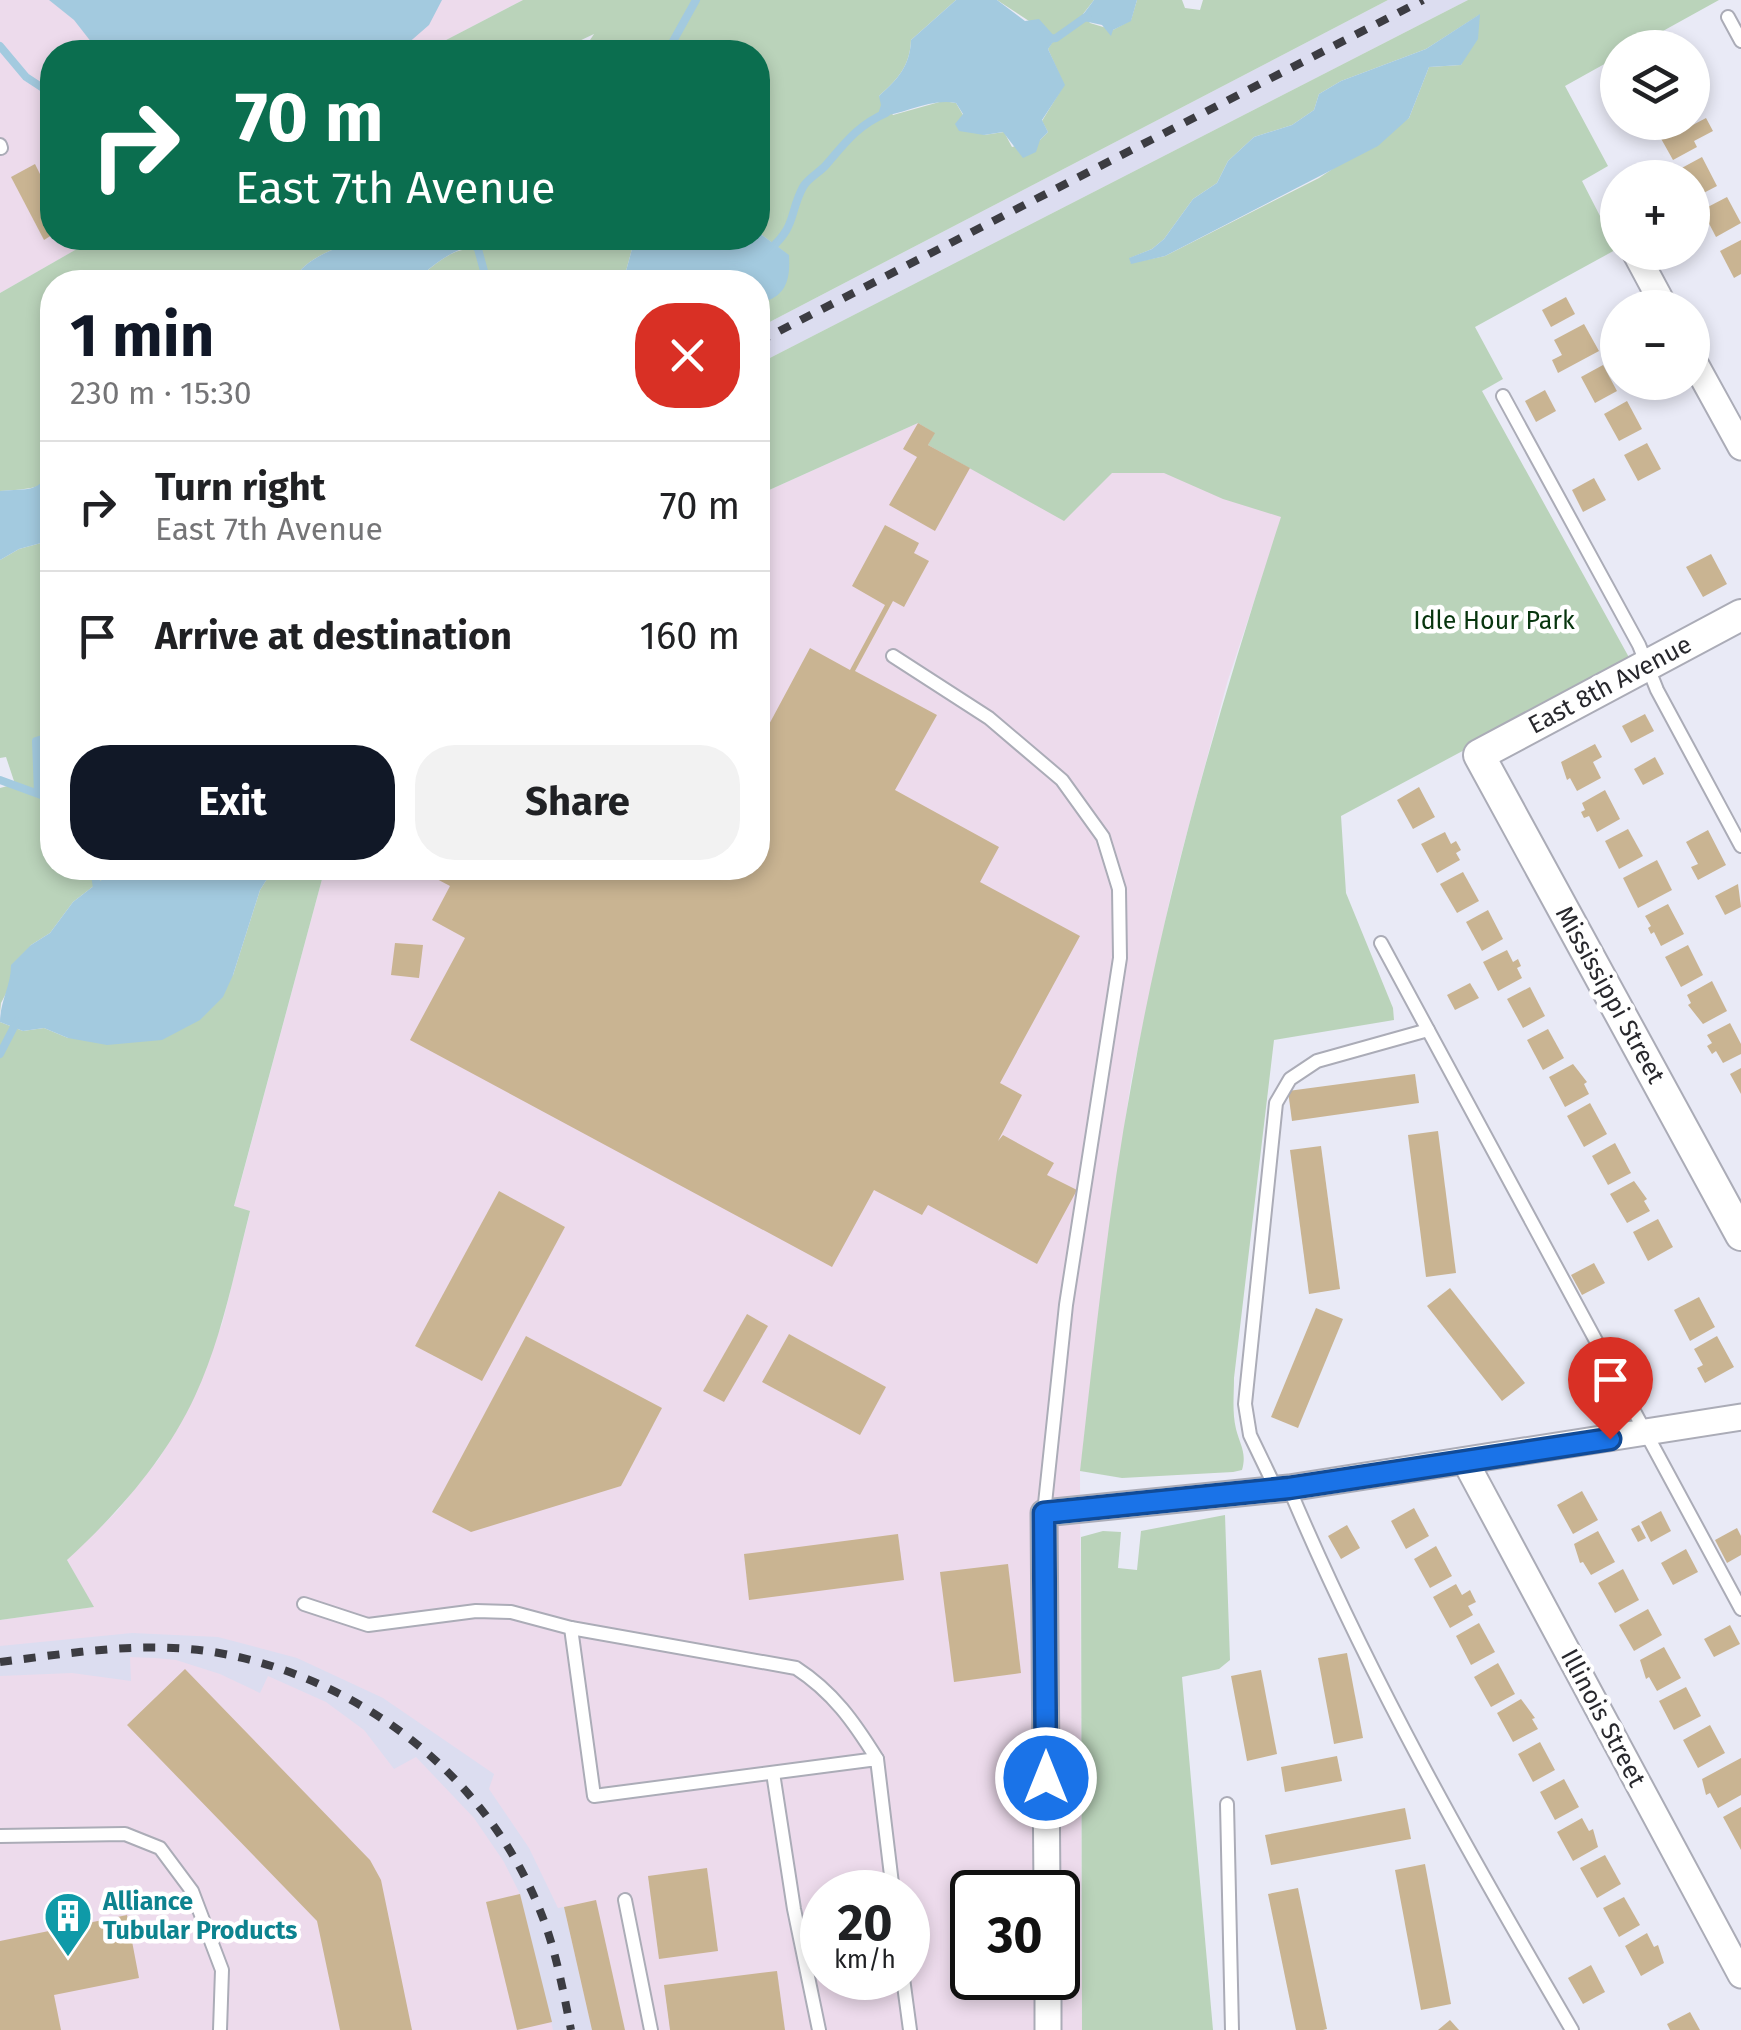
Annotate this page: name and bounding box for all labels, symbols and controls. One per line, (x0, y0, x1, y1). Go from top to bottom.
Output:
map controls (1600, 30, 1710, 400)
button: layers (1600, 30, 1710, 140)
text: 70 m (235, 76, 384, 160)
icon: right (70, 80, 200, 210)
button: + (1600, 160, 1710, 270)
text: East 7th Avenue (235, 161, 556, 215)
button: − (1600, 290, 1710, 400)
text: 1 min (70, 300, 214, 372)
button: close (635, 303, 740, 408)
text: 230 m · 15:30 (70, 374, 252, 412)
text: Turn right (155, 464, 325, 510)
icon: right (70, 479, 125, 534)
text: 70 m (660, 483, 740, 529)
text: East 7th Avenue (155, 510, 383, 548)
park label: Idle Hour Park (1413, 606, 1575, 636)
icon: arrive (70, 609, 125, 664)
text: Arrive at destination (155, 613, 512, 659)
text: 160 m (639, 613, 740, 659)
street label: East 8th Avenue (1523, 629, 1697, 741)
button: Exit (70, 745, 395, 860)
button: Share (415, 745, 740, 860)
street label: Mississippi Street (1549, 901, 1672, 1090)
pin (1568, 1337, 1653, 1440)
icon: arrive (1583, 1352, 1638, 1407)
street label: Illinois Street (1554, 1644, 1652, 1793)
position arrow (994, 1726, 1098, 1830)
speed limit sign: 30 (950, 1870, 1080, 2000)
place label: Alliance Tubular Products (102, 1887, 297, 1946)
building icon: Alliance Tubular Products (42, 1890, 94, 1958)
text: 20 (837, 1893, 893, 1953)
text: km/h (834, 1945, 896, 1975)

